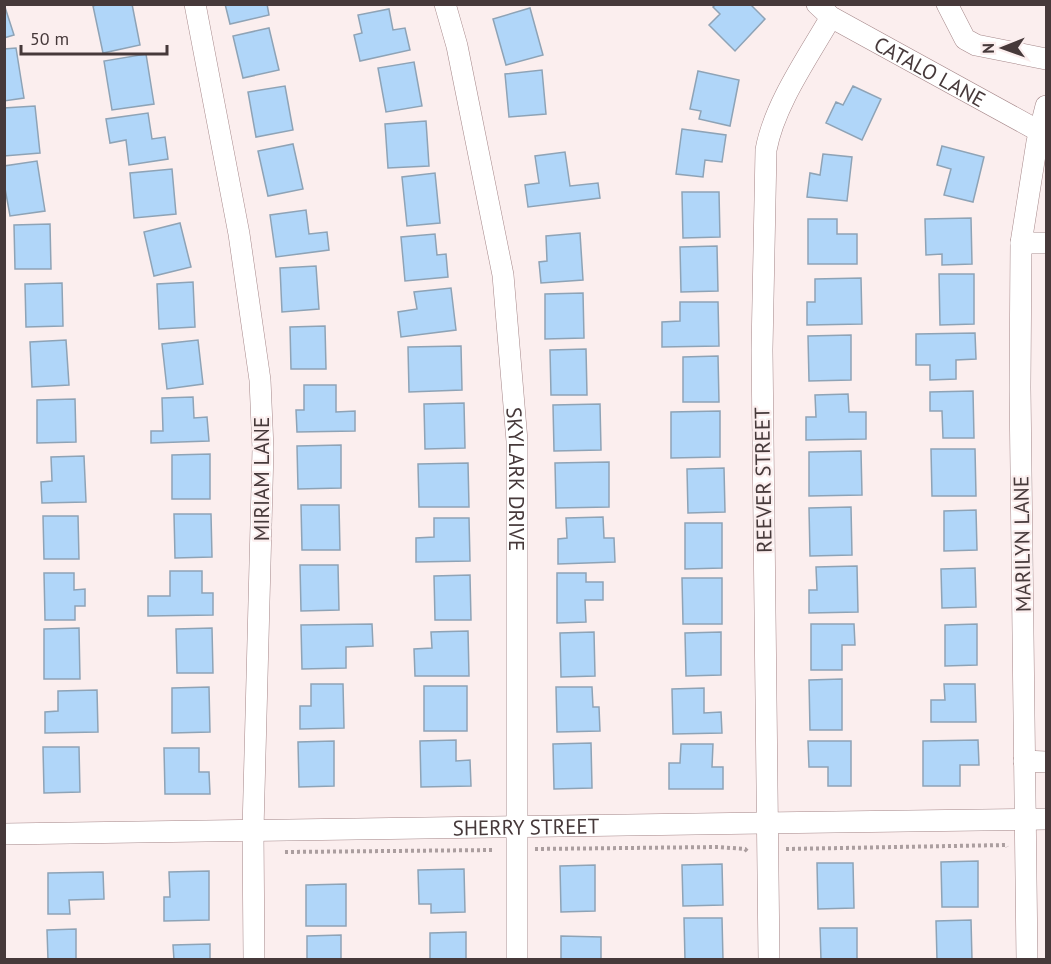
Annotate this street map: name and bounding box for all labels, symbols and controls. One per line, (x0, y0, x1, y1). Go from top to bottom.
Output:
scale bar (21, 18, 166, 56)
north arrow (973, 18, 1033, 78)
text: 50 m (30, 27, 69, 50)
street label: CATALO LANE (870, 31, 990, 113)
street label: SKYLARK DRIVE (501, 406, 531, 551)
street label: REEVER STREET (748, 407, 778, 553)
street label: MIRIAM LANE (248, 417, 275, 541)
street label: MARILYN LANE (1007, 476, 1037, 612)
street label: SHERRY STREET (452, 812, 600, 841)

